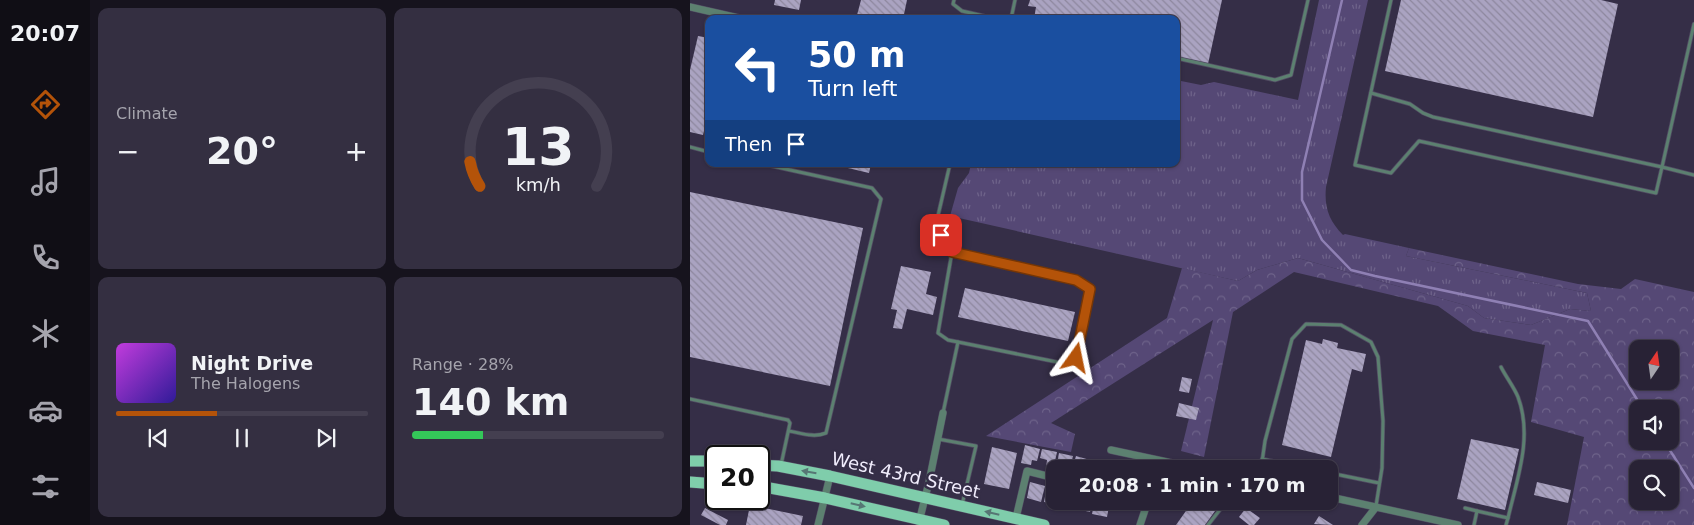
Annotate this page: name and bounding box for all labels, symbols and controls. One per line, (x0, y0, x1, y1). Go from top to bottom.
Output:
text: 20:07 (10, 21, 80, 46)
icon: left (725, 35, 790, 100)
text: 50 m (808, 35, 905, 75)
text: Turn left (808, 76, 897, 101)
icon: directions (28, 87, 63, 122)
text: Climate (116, 104, 178, 123)
text: 13 (502, 117, 574, 177)
text: 20° (206, 129, 278, 173)
icon: arrive (782, 130, 810, 158)
text: Then (725, 133, 772, 155)
text: − (116, 135, 139, 168)
text: + (345, 135, 368, 168)
icon: music (28, 164, 63, 199)
text: km/h (515, 174, 561, 195)
pin (920, 214, 962, 256)
icon: arrive (927, 221, 955, 249)
icon: phone (28, 240, 63, 275)
icon: climate (28, 316, 63, 351)
position arrow (1049, 331, 1101, 383)
north arrow (1629, 340, 1679, 390)
map controls (1629, 340, 1679, 510)
text: Night Drive (191, 352, 313, 374)
text: Range · 28% (412, 355, 514, 374)
text: The Halogens (191, 374, 300, 393)
text: 140 km (412, 380, 569, 424)
icon: car (28, 393, 63, 428)
button: sound (1629, 400, 1679, 450)
icon: previous (144, 424, 172, 452)
icon: pause (228, 424, 256, 452)
icon: next (312, 424, 340, 452)
speed limit sign: 20 (705, 445, 770, 510)
street label: West 43rd Street (830, 448, 982, 502)
button: search (1629, 460, 1679, 510)
one-way arrow (801, 468, 817, 476)
icon: filters (28, 469, 63, 504)
text: 20:08 · 1 min · 170 m (1078, 474, 1306, 496)
one-way arrow (851, 501, 866, 509)
one-way arrow (984, 509, 999, 517)

